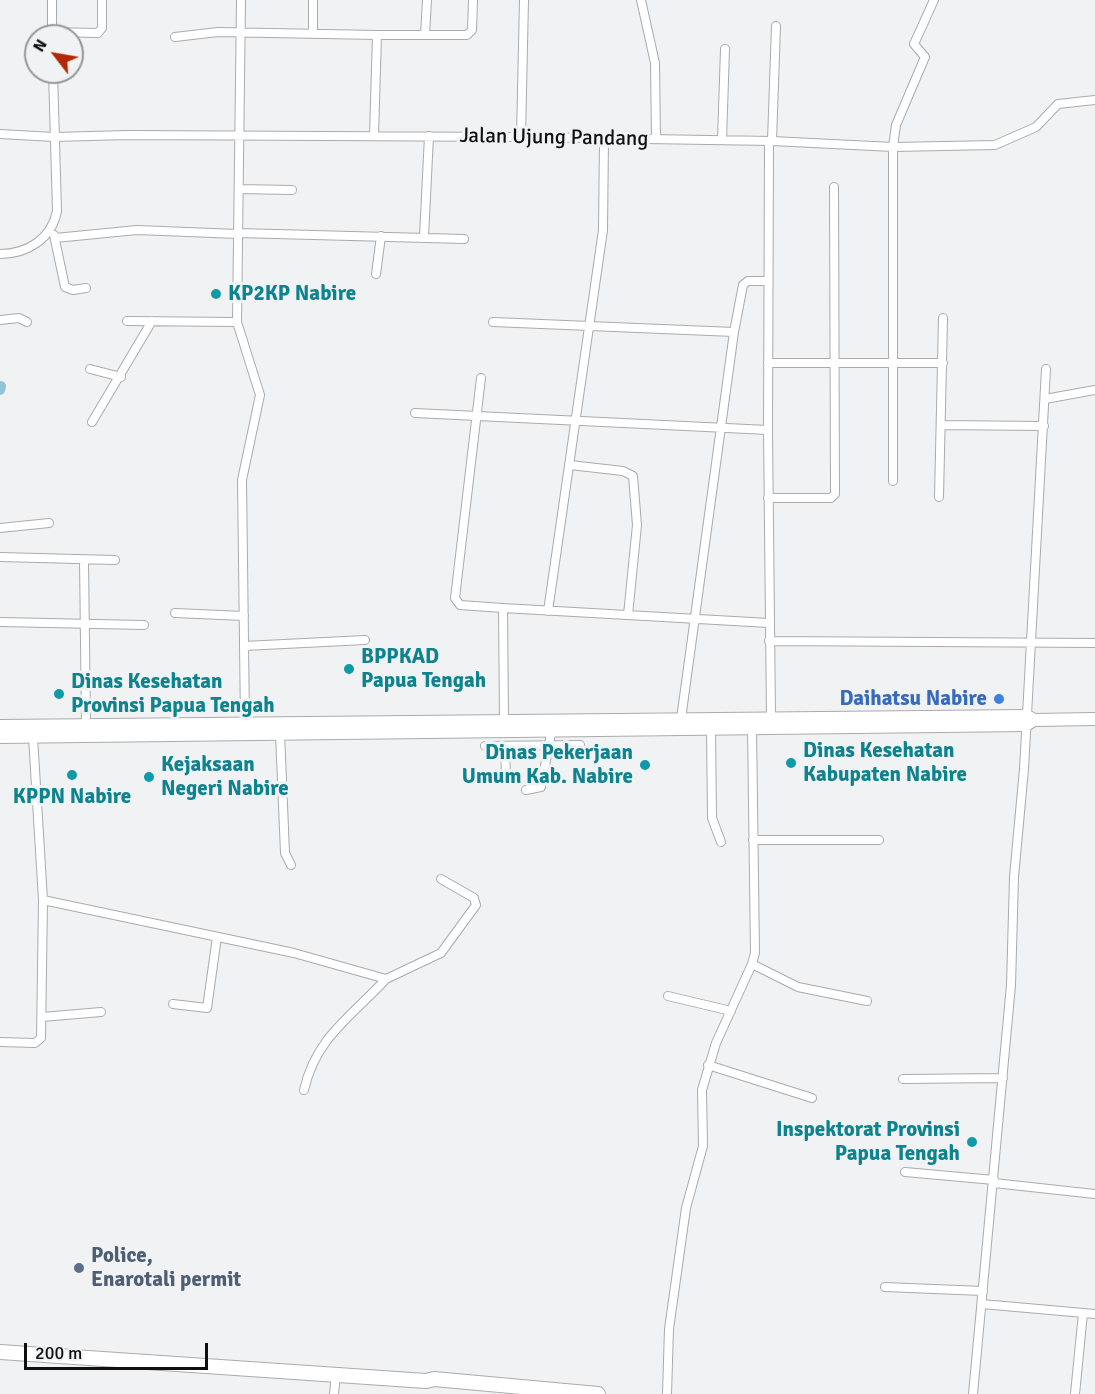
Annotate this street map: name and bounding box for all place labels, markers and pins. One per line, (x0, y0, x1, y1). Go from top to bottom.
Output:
place label: KP2KP Nabire (228, 281, 356, 307)
marker: KP2KP Nabire (209, 287, 223, 301)
place label: BPPKAD Papua Tengah (361, 644, 486, 694)
marker: BPPKAD Papua Tengah (342, 662, 356, 676)
place label: Dinas Kesehatan Provinsi Papua Tengah (71, 669, 275, 719)
place label: Daihatsu Nabire (839, 686, 987, 712)
marker: Dinas Kesehatan Provinsi Papua Tengah (52, 687, 66, 701)
marker: Daihatsu Nabire (992, 692, 1006, 706)
place label: Dinas Kesehatan Kabupaten Nabire (803, 738, 967, 788)
place label: Dinas Pekerjaan Umum Kab. Nabire (462, 740, 633, 790)
place label: Kejaksaan Negeri Nabire (161, 752, 289, 802)
marker: Dinas Kesehatan Kabupaten Nabire (784, 756, 798, 770)
marker: Dinas Pekerjaan Umum Kab. Nabire (638, 758, 652, 772)
marker: KPPN Nabire (65, 768, 79, 782)
marker: Kejaksaan Negeri Nabire (142, 770, 156, 784)
place label: KPPN Nabire (13, 784, 131, 810)
place label: Inspektorat Provinsi Papua Tengah (776, 1117, 960, 1167)
marker: Inspektorat Provinsi Papua Tengah (965, 1135, 979, 1149)
place label: Police, Enarotali permit (91, 1243, 241, 1293)
marker: Police, Enarotali permit (72, 1261, 86, 1275)

